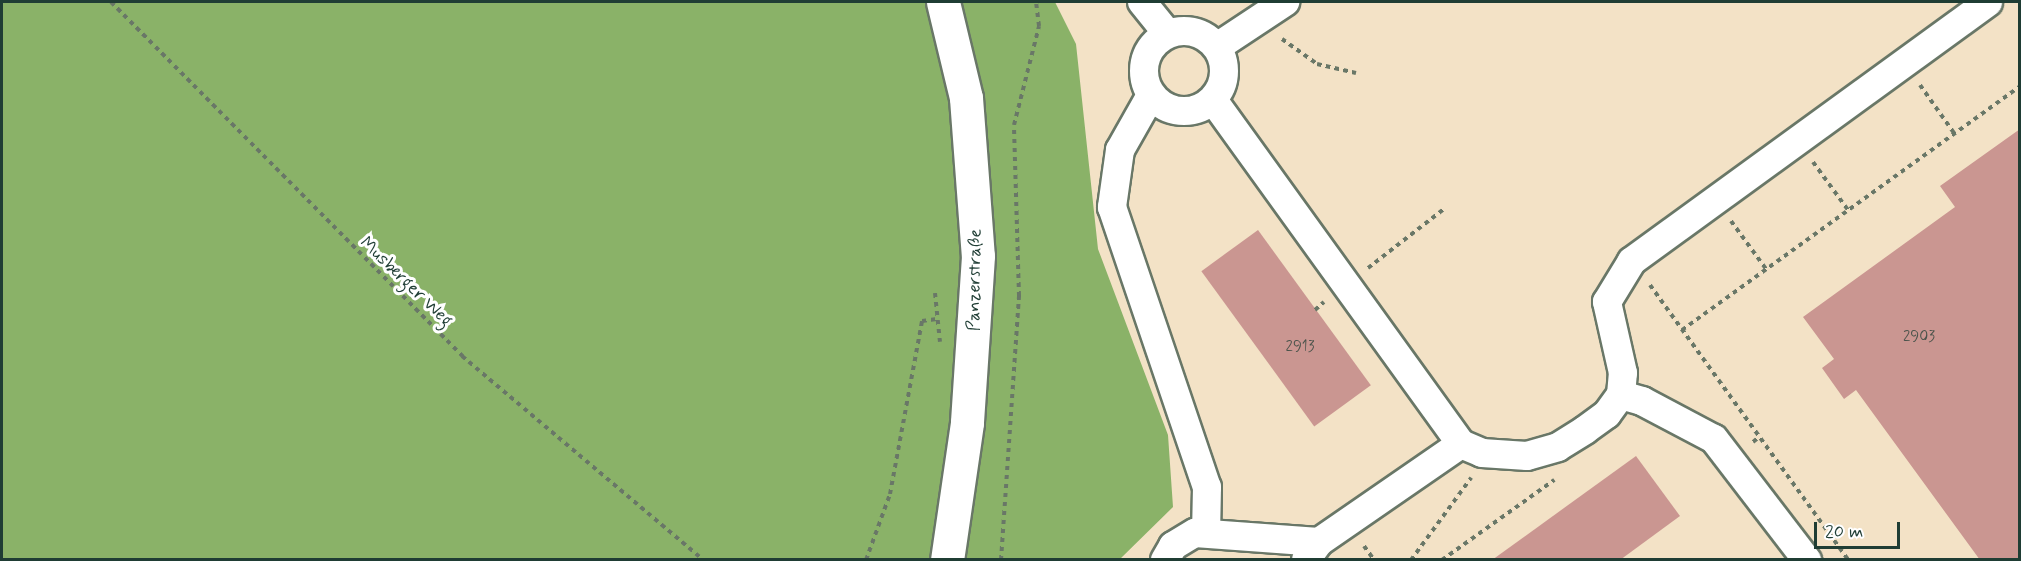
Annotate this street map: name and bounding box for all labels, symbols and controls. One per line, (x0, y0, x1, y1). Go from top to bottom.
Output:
street label: Panzerstraße (963, 229, 987, 331)
street label: Musberger Weg (355, 232, 457, 332)
house number: 2903 (1903, 329, 1935, 347)
house number: 2913 (1286, 339, 1314, 357)
scale bar (1817, 510, 1902, 548)
text: 20 m (1825, 520, 1863, 544)

